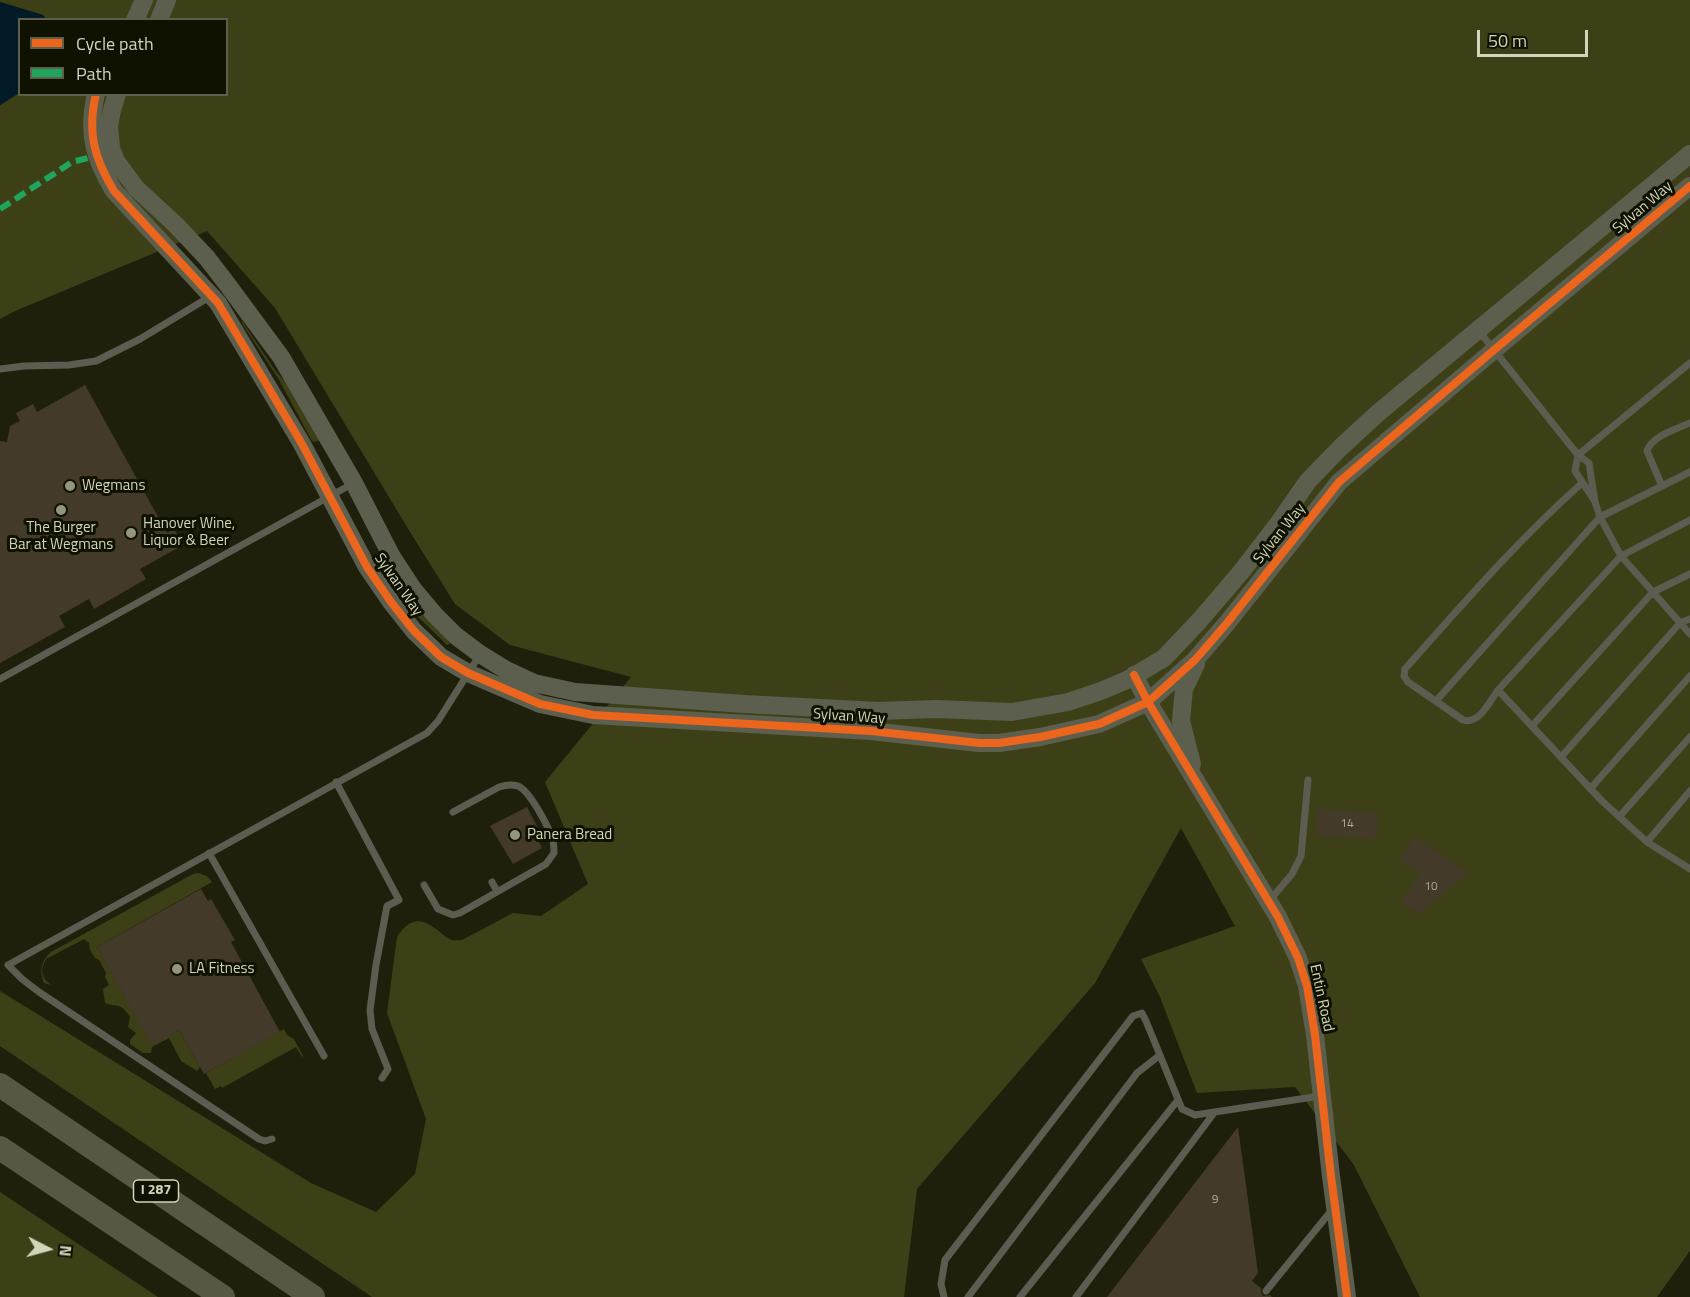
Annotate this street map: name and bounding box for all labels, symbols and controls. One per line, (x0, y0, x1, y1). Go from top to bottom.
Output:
legend (18, 18, 228, 96)
scale bar (1480, 18, 1591, 56)
text: 50 m (1488, 27, 1527, 54)
text: Cycle path (76, 30, 154, 57)
text: Path (76, 60, 112, 87)
street label: Sylvan Way (1609, 178, 1677, 238)
place label: Wegmans (82, 477, 145, 495)
marker: Wegmans (63, 479, 77, 493)
street label: Sylvan Way (1250, 500, 1310, 568)
marker: The Burger Bar at Wegmans (54, 503, 68, 517)
place label: Hanover Wine, Liquor & Beer (143, 515, 235, 550)
place label: The Burger Bar at Wegmans (9, 519, 113, 554)
marker: Hanover Wine, Liquor & Beer (124, 526, 138, 540)
street label: Sylvan Way (370, 550, 426, 620)
street label: Sylvan Way (812, 705, 886, 729)
house number: 14 (1340, 817, 1354, 831)
place label: Panera Bread (527, 826, 612, 844)
marker: Panera Bread (508, 828, 522, 842)
house number: 10 (1424, 880, 1438, 894)
place label: LA Fitness (189, 960, 254, 978)
marker: LA Fitness (170, 962, 184, 976)
street label: Entin Road (1305, 963, 1337, 1033)
road number: I 287 (134, 1180, 178, 1202)
house number: 9 (1212, 1193, 1218, 1207)
north arrow (18, 1219, 78, 1279)
text: N (53, 1244, 78, 1258)

